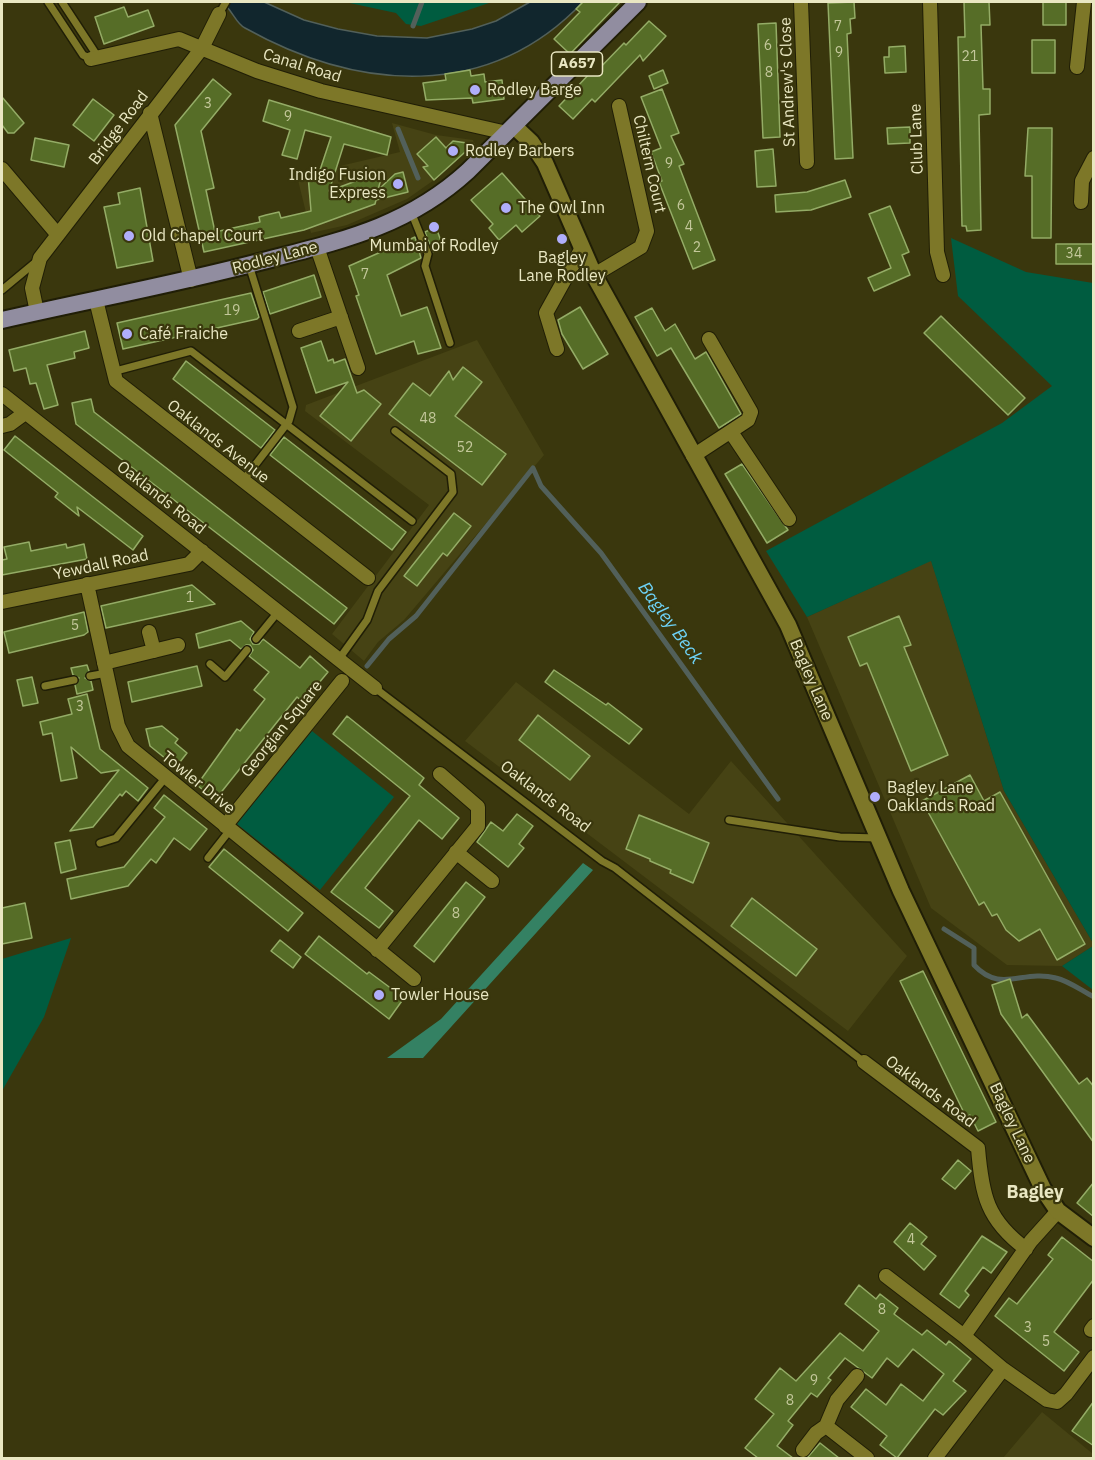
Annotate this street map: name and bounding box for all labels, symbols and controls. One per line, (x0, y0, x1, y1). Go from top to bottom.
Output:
street label: St Andrew's Close (776, 17, 800, 147)
house number: 7 (834, 19, 842, 35)
house number: 6 (764, 38, 772, 54)
street label: Canal Road (260, 45, 344, 87)
house number: 9 (835, 45, 843, 61)
house number: 21 (962, 49, 978, 65)
road number: A657 (552, 52, 602, 76)
house number: 8 (765, 65, 773, 81)
place label: Rodley Barge (487, 80, 582, 100)
marker: Rodley Barge (468, 83, 482, 97)
street label: Bridge Road (85, 87, 153, 169)
house number: 3 (204, 96, 212, 112)
street label: Club Lane (906, 103, 928, 175)
house number: 9 (284, 109, 292, 125)
street label: Chiltern Court (628, 113, 670, 215)
place label: Rodley Barbers (465, 141, 575, 161)
marker: Rodley Barbers (446, 144, 460, 158)
house number: 9 (665, 156, 673, 172)
place label: Indigo Fusion Express (289, 165, 386, 203)
marker: Indigo Fusion Express (391, 177, 405, 191)
place label: The Owl Inn (518, 198, 605, 218)
house number: 6 (677, 198, 685, 214)
marker: The Owl Inn (499, 201, 513, 215)
house number: 4 (685, 219, 693, 235)
marker: Mumbai of Rodley (427, 220, 441, 234)
place label: Old Chapel Court (141, 226, 263, 246)
marker: Old Chapel Court (122, 229, 136, 243)
marker: Bagley Lane Rodley (555, 232, 569, 246)
place label: Mumbai of Rodley (370, 236, 498, 256)
street label: Rodley Lane (230, 237, 320, 279)
house number: 2 (693, 240, 701, 256)
house number: 34 (1066, 246, 1082, 262)
place label: Bagley Lane Rodley (518, 248, 606, 286)
house number: 7 (361, 267, 369, 283)
house number: 19 (224, 303, 240, 319)
place label: Café Fraiche (139, 324, 228, 344)
marker: Café Fraiche (120, 327, 134, 341)
street label: Oaklands Avenue (163, 396, 273, 488)
house number: 48 (420, 411, 436, 427)
house number: 52 (457, 440, 473, 456)
street label: Oaklands Road (113, 457, 209, 539)
street label: Yewdall Road (52, 546, 150, 584)
water label: Bagley Beck (633, 578, 707, 668)
house number: 1 (186, 590, 194, 606)
house number: 5 (71, 618, 79, 634)
street label: Bagley Lane (785, 636, 837, 724)
street label: Georgian Square (237, 677, 327, 781)
house number: 3 (76, 699, 84, 715)
street label: Towler Drive (157, 747, 239, 819)
street label: Oaklands Road (496, 757, 594, 837)
place label: Bagley Lane Oaklands Road (887, 778, 995, 816)
marker: Bagley Lane Oaklands Road (868, 790, 882, 804)
house number: 8 (452, 906, 460, 922)
place label: Towler House (391, 985, 489, 1005)
marker: Towler House (372, 988, 386, 1002)
street label: Oaklands Road (881, 1052, 979, 1132)
street label: Bagley Lane (985, 1080, 1039, 1166)
district label: Bagley (1006, 1182, 1064, 1204)
house number: 4 (907, 1232, 915, 1248)
house number: 8 (878, 1302, 886, 1318)
house number: 3 (1024, 1320, 1032, 1336)
house number: 5 (1042, 1334, 1050, 1350)
house number: 9 (810, 1373, 818, 1389)
house number: 8 (786, 1393, 794, 1409)

